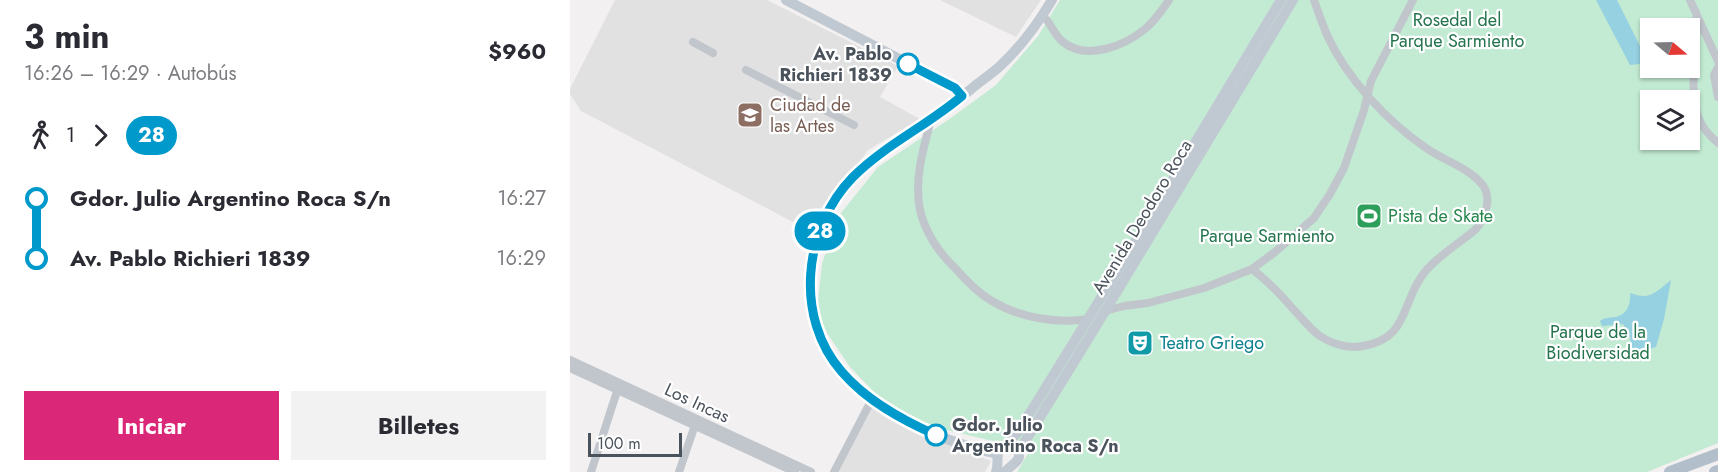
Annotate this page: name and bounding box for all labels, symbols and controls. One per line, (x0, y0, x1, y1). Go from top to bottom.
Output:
park label: Rosedal del Parque Sarmiento (1390, 7, 1524, 54)
text: 3 min (24, 13, 110, 60)
north arrow (1640, 18, 1700, 78)
map controls (1640, 18, 1700, 150)
text: $960 (488, 35, 546, 67)
place label: Av. Pablo Richieri 1839 (780, 41, 892, 88)
marker: Av. Pablo Richieri 1839 (897, 53, 919, 75)
text: 16:26 – 16:29 · Autobús (24, 59, 237, 88)
button: layers (1640, 90, 1700, 150)
place label: Ciudad de las Artes (770, 92, 851, 139)
school or university icon: Ciudad de las Artes (735, 100, 765, 130)
icon: walk (24, 119, 57, 152)
icon: forward (84, 119, 117, 152)
text: 28 (138, 120, 165, 150)
text: 1 (66, 121, 75, 150)
street label: Avenida Deodoro Roca (1086, 135, 1198, 299)
text: Gdor. Julio Argentino Roca S/n (70, 182, 391, 214)
text: 16:27 (498, 184, 546, 213)
sports icon: Pista de Skate (1354, 201, 1384, 231)
place label: Pista de Skate (1388, 203, 1493, 229)
line badge: 28 (793, 212, 847, 250)
text: 28 (807, 216, 833, 246)
park label: Parque Sarmiento (1200, 223, 1334, 249)
text: Av. Pablo Richieri 1839 (70, 242, 310, 274)
text: 16:29 (497, 244, 546, 273)
park label: Parque de la Biodiversidad (1546, 319, 1650, 366)
theatre icon: Teatro Griego (1125, 328, 1155, 358)
place label: Teatro Griego (1160, 330, 1264, 356)
street label: Los Incas (660, 377, 734, 429)
button: Iniciar (24, 391, 279, 460)
button: Billetes (291, 391, 546, 460)
place label: Gdor. Julio Argentino Roca S/n (951, 412, 1119, 459)
marker: Gdor. Julio Argentino Roca S/n (925, 424, 947, 446)
scale bar (588, 430, 682, 458)
text: 100 m (597, 432, 641, 455)

